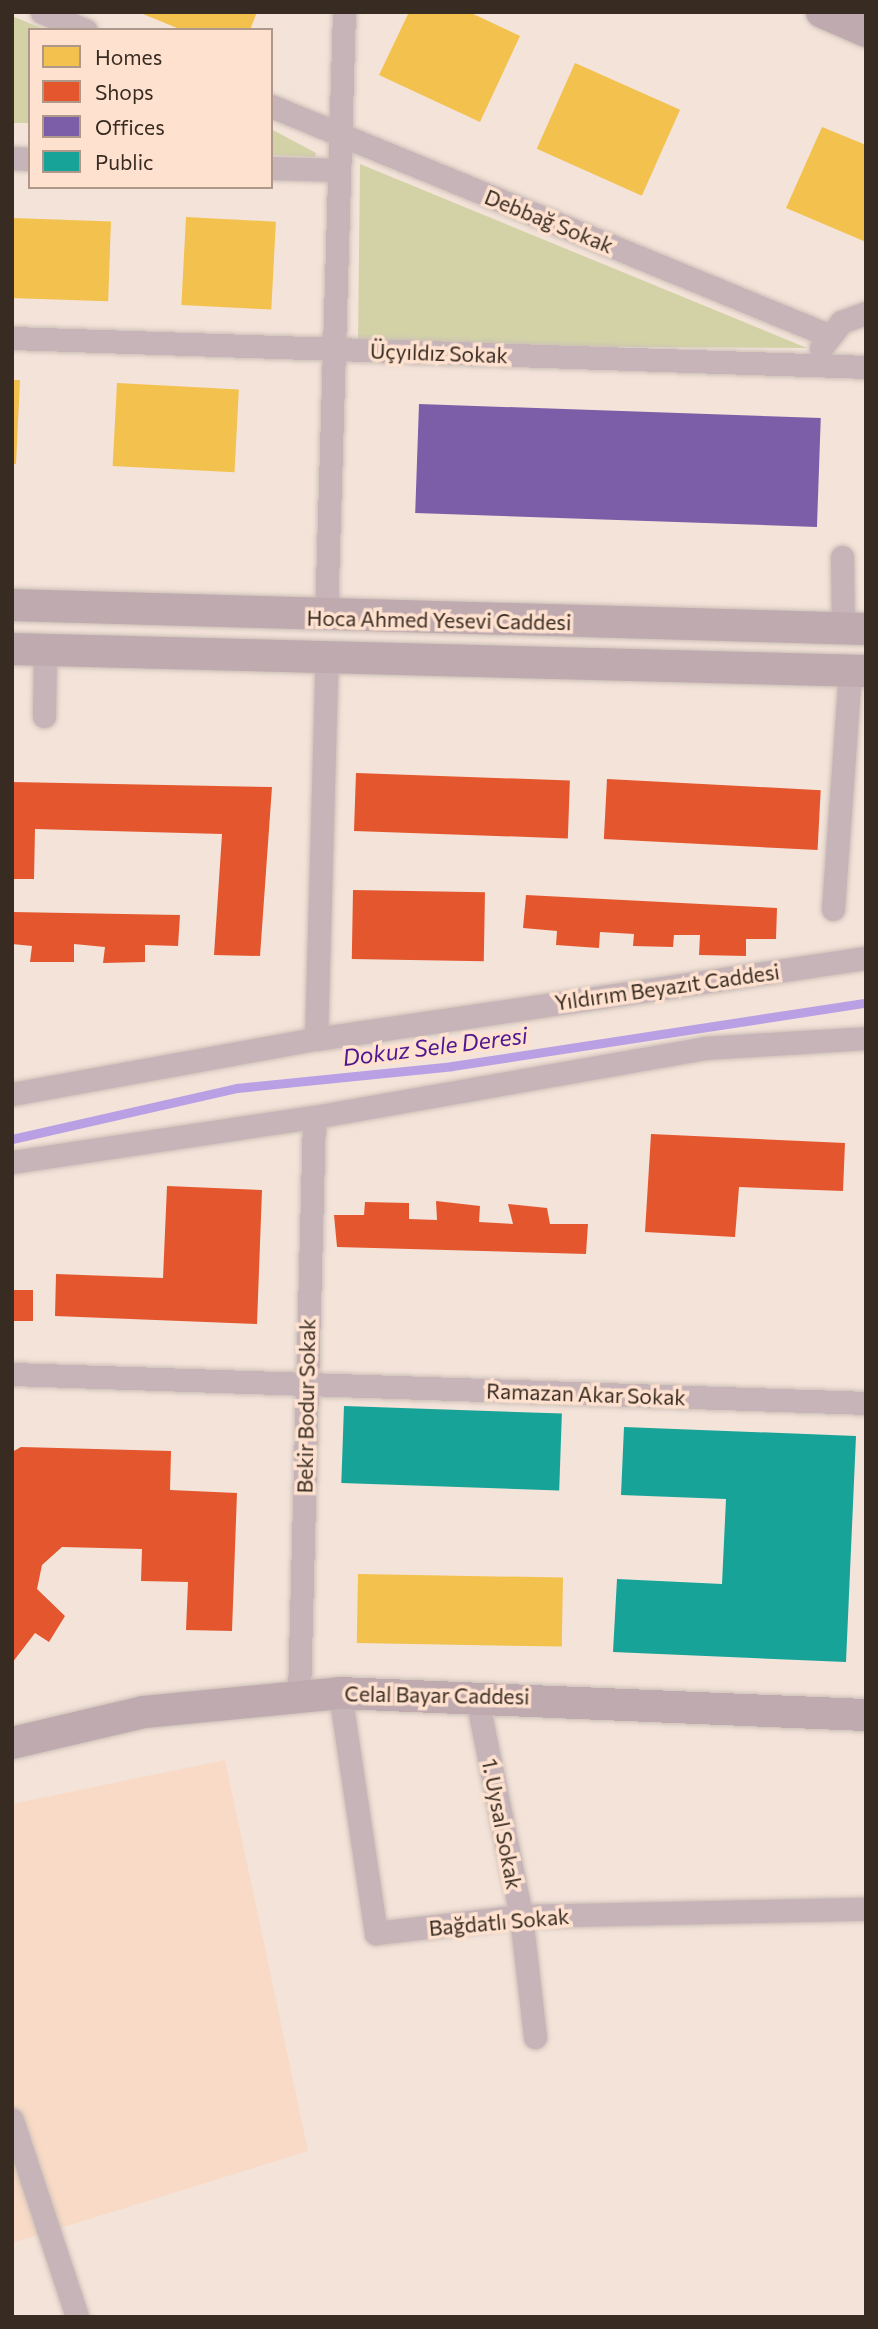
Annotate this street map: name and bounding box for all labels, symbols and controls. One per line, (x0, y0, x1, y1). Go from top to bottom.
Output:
legend (28, 28, 273, 189)
text: Homes (95, 44, 162, 69)
text: Shops (95, 79, 154, 104)
text: Offices (95, 114, 165, 139)
text: Public (95, 149, 153, 174)
street label: Debbağ Sokak (481, 184, 617, 258)
street label: Üçyıldız Sokak (370, 338, 508, 368)
street label: Hoca Ahmed Yesevi Caddesi (306, 605, 572, 635)
street label: Yıldırım Beyazıt Caddesi (553, 959, 781, 1015)
water label: Dokuz Sele Deresi (341, 1021, 529, 1071)
street label: Bekir Bodur Sokak (292, 1318, 320, 1494)
street label: Ramazan Akar Sokak (486, 1378, 686, 1410)
street label: Celal Bayar Caddesi (344, 1681, 530, 1709)
street label: 1. Uysal Sokak (477, 1757, 527, 1891)
street label: Bağdatlı Sokak (428, 1903, 570, 1941)

